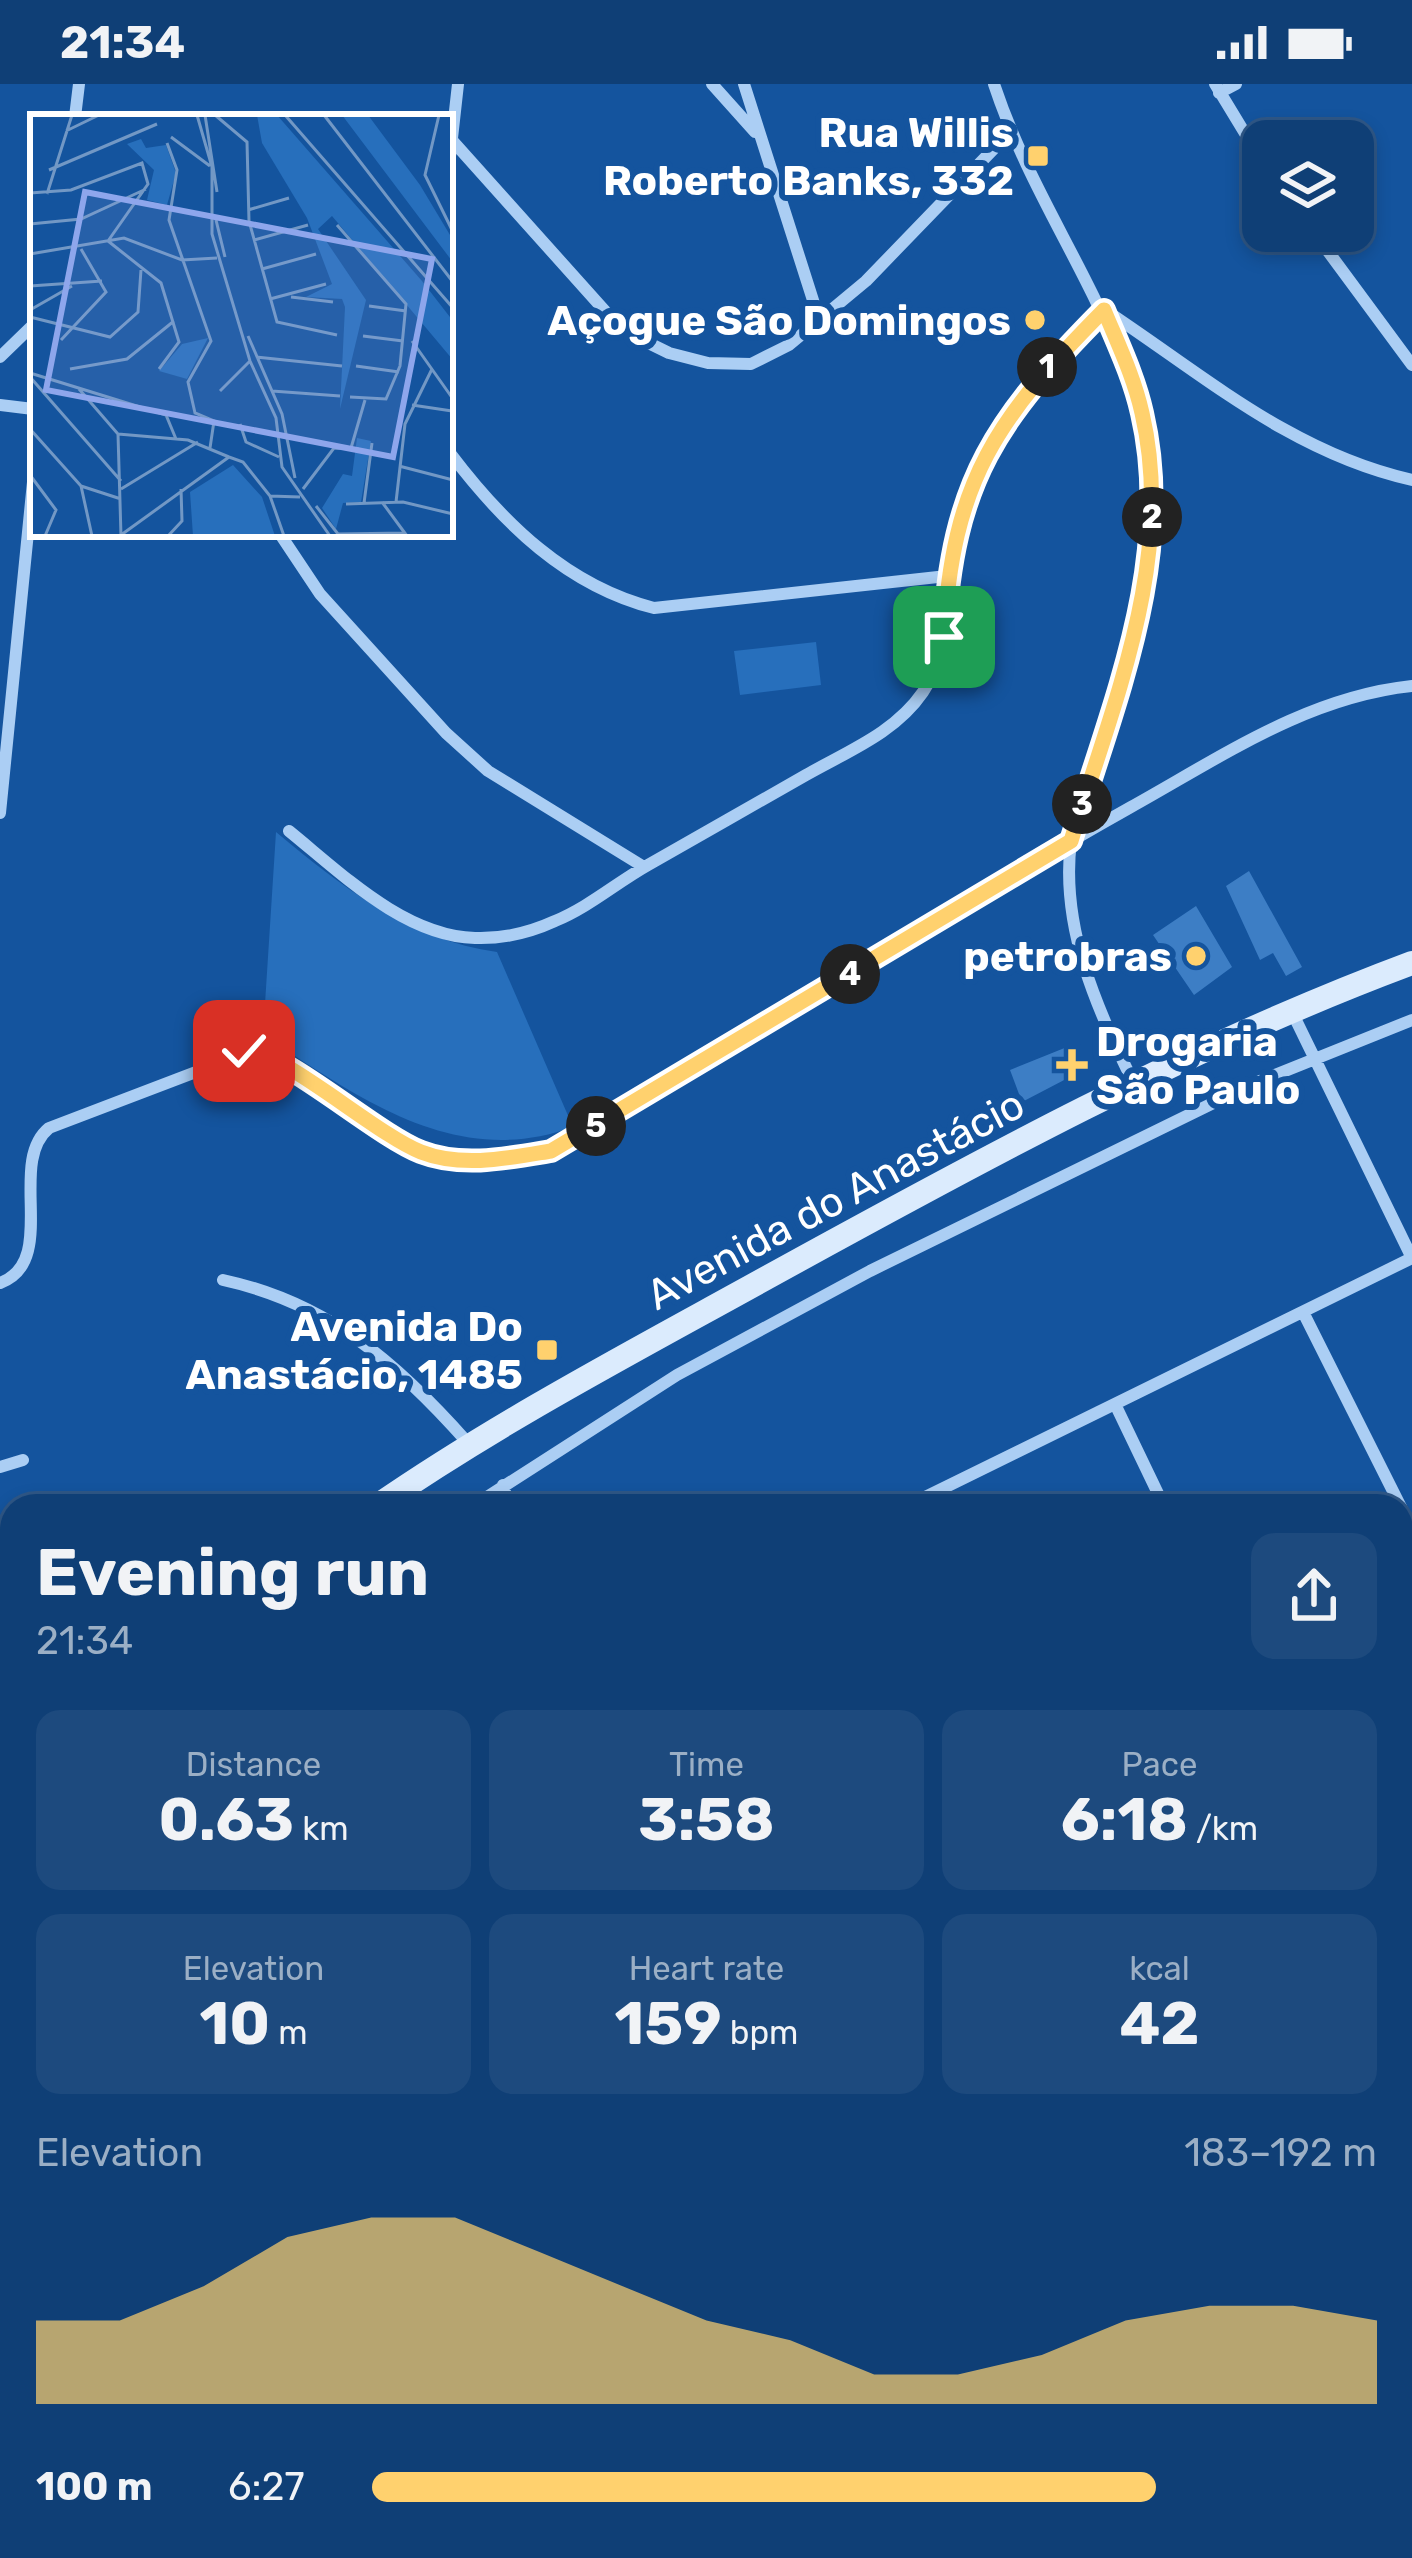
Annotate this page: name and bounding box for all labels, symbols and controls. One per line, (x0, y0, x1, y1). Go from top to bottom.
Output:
text: 21:34 (60, 16, 185, 69)
place label: Rua Willis Roberto Banks, 332 (603, 108, 1014, 206)
inset map (30, 114, 453, 537)
map controls (1242, 120, 1374, 252)
button: layers (1242, 120, 1374, 252)
marker: Rua Willis Roberto Banks, 332 (1025, 143, 1051, 169)
place label: Açogue São Domingos (547, 296, 1011, 346)
marker: Açogue São Domingos (1022, 307, 1048, 333)
pin: 1 (1017, 337, 1077, 397)
text: 1 (1039, 347, 1055, 386)
pin: 2 (1122, 487, 1182, 547)
text: 2 (1141, 497, 1163, 536)
pin (893, 586, 995, 688)
icon: arrive (911, 604, 977, 670)
pin: 3 (1052, 774, 1112, 834)
text: 3 (1071, 784, 1093, 823)
place label: petrobras (963, 932, 1172, 982)
marker: petrobras (1183, 943, 1209, 969)
pin: 4 (820, 944, 880, 1004)
text: 4 (839, 954, 861, 993)
pin (193, 1000, 295, 1102)
place label: Drogaria São Paulo (1096, 1017, 1301, 1115)
icon: check (211, 1018, 277, 1084)
marker: Drogaria São Paulo (1059, 1052, 1085, 1078)
street label: Avenida do Anastácio (638, 1079, 1033, 1321)
pin: 5 (566, 1096, 626, 1156)
text: 5 (585, 1106, 607, 1145)
place label: Avenida Do Anastácio, 1485 (186, 1302, 523, 1400)
marker: Avenida Do Anastácio, 1485 (534, 1337, 560, 1363)
text: Evening run (36, 1533, 429, 1612)
button: share (1251, 1533, 1377, 1659)
text: 21:34 (36, 1618, 133, 1664)
text: Distance (186, 1745, 321, 1784)
text: Time (669, 1745, 744, 1784)
text: Pace (1122, 1745, 1197, 1784)
text: 0.63 (158, 1784, 294, 1855)
text: 3:58 (638, 1784, 775, 1855)
text: 6:18 (1061, 1784, 1188, 1855)
text: km (294, 1809, 349, 1848)
text: /km (1188, 1809, 1258, 1848)
text: Elevation (183, 1949, 324, 1988)
text: Heart rate (629, 1949, 784, 1988)
text: kcal (1129, 1949, 1190, 1988)
text: 10 (199, 1988, 270, 2059)
text: 159 (615, 1988, 722, 2059)
text: 42 (1120, 1988, 1199, 2059)
text: m (270, 2013, 308, 2052)
text: bpm (722, 2013, 798, 2052)
text: Elevation (36, 2130, 203, 2176)
text: 183–192 m (1184, 2130, 1377, 2176)
text: 100 m (36, 2464, 152, 2510)
text: 6:27 (228, 2464, 304, 2510)

